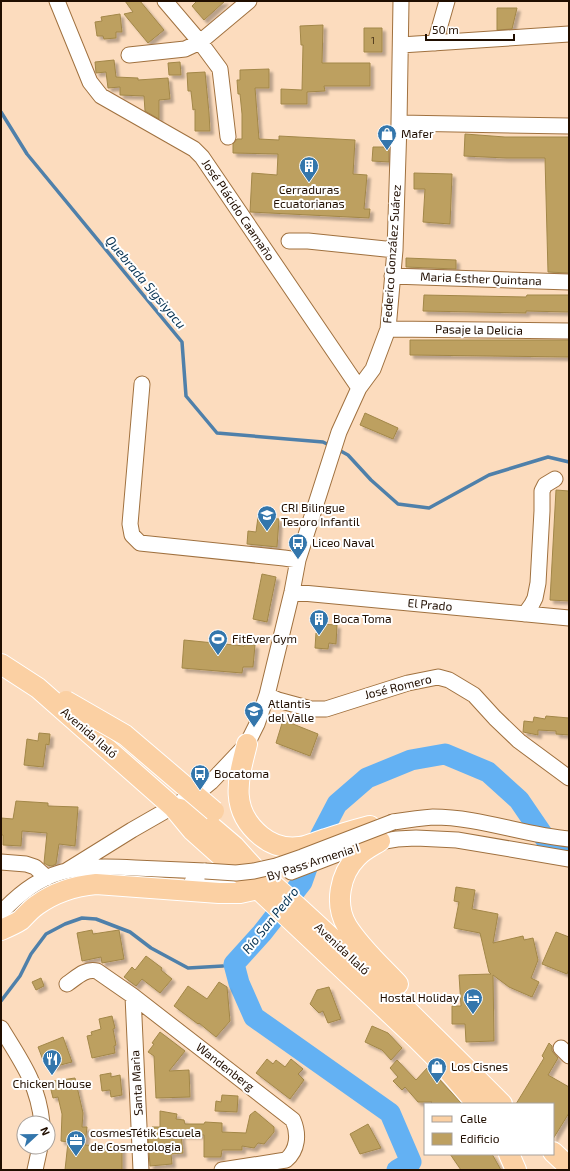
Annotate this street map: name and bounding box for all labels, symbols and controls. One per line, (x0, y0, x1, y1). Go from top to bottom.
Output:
scale bar (426, 16, 514, 42)
text: 50 m (432, 22, 459, 36)
house number: 1 (371, 34, 375, 46)
shop icon: Mafer (376, 123, 398, 151)
place label: Mafer (401, 126, 434, 140)
building icon: Cerraduras Ecuatorianas (298, 155, 320, 183)
street label: José Plácido Caamaño (200, 156, 278, 263)
place label: Cerraduras Ecuatorianas (273, 182, 345, 210)
street label: Federico González Suárez (379, 184, 403, 324)
water label: Quebrada Sigsiyacu (102, 232, 190, 332)
street label: Maria Esther Quintana (420, 269, 542, 288)
street label: Pasaje la Delicia (435, 321, 523, 338)
place label: CRI Bilingue Tesoro Infantil (281, 500, 360, 528)
school or university icon: CRI Bilingue Tesoro Infantil (256, 504, 278, 532)
bus stop icon: Liceo Naval (287, 532, 309, 560)
place label: Liceo Naval (312, 535, 375, 549)
street label: El Prado (407, 595, 453, 613)
building icon: Boca Toma (308, 608, 330, 636)
place label: Boca Toma (333, 611, 392, 625)
sports icon: FitEver Gym (207, 628, 229, 656)
place label: FitEver Gym (232, 631, 297, 645)
street label: José Romero (363, 671, 433, 701)
place label: Atlantis del Valle (268, 696, 314, 724)
school or university icon: Atlantis del Valle (243, 700, 265, 728)
street label: Avenida Ilaló (59, 704, 121, 761)
bus stop icon: Bocatoma (189, 763, 211, 791)
place label: Bocatoma (214, 766, 269, 780)
street label: By Pass Armenia I (265, 840, 361, 883)
water label: Río San Pedro (238, 883, 302, 957)
street label: Avenida Ilaló (312, 919, 373, 977)
hotel icon: Hostal Holiday (462, 987, 484, 1015)
place label: Hostal Holiday (380, 990, 460, 1004)
street label: Wandenberg (194, 1039, 258, 1093)
restaurant icon: Chicken House (41, 1048, 63, 1076)
street label: Santa Marìa (127, 1050, 145, 1116)
shop icon: Los Cisnes (426, 1056, 448, 1084)
place label: Los Cisnes (451, 1059, 508, 1073)
place label: Chicken House (13, 1076, 91, 1090)
legend (424, 1103, 554, 1155)
text: Calle (460, 1111, 487, 1125)
north arrow (16, 1115, 56, 1155)
text: N (38, 1125, 53, 1137)
place label: cosmesTétik Escuela de Cosmetologia (90, 1125, 201, 1153)
office icon: cosmesTétik Escuela de Cosmetologia (65, 1129, 87, 1157)
text: Edificio (460, 1131, 500, 1145)

